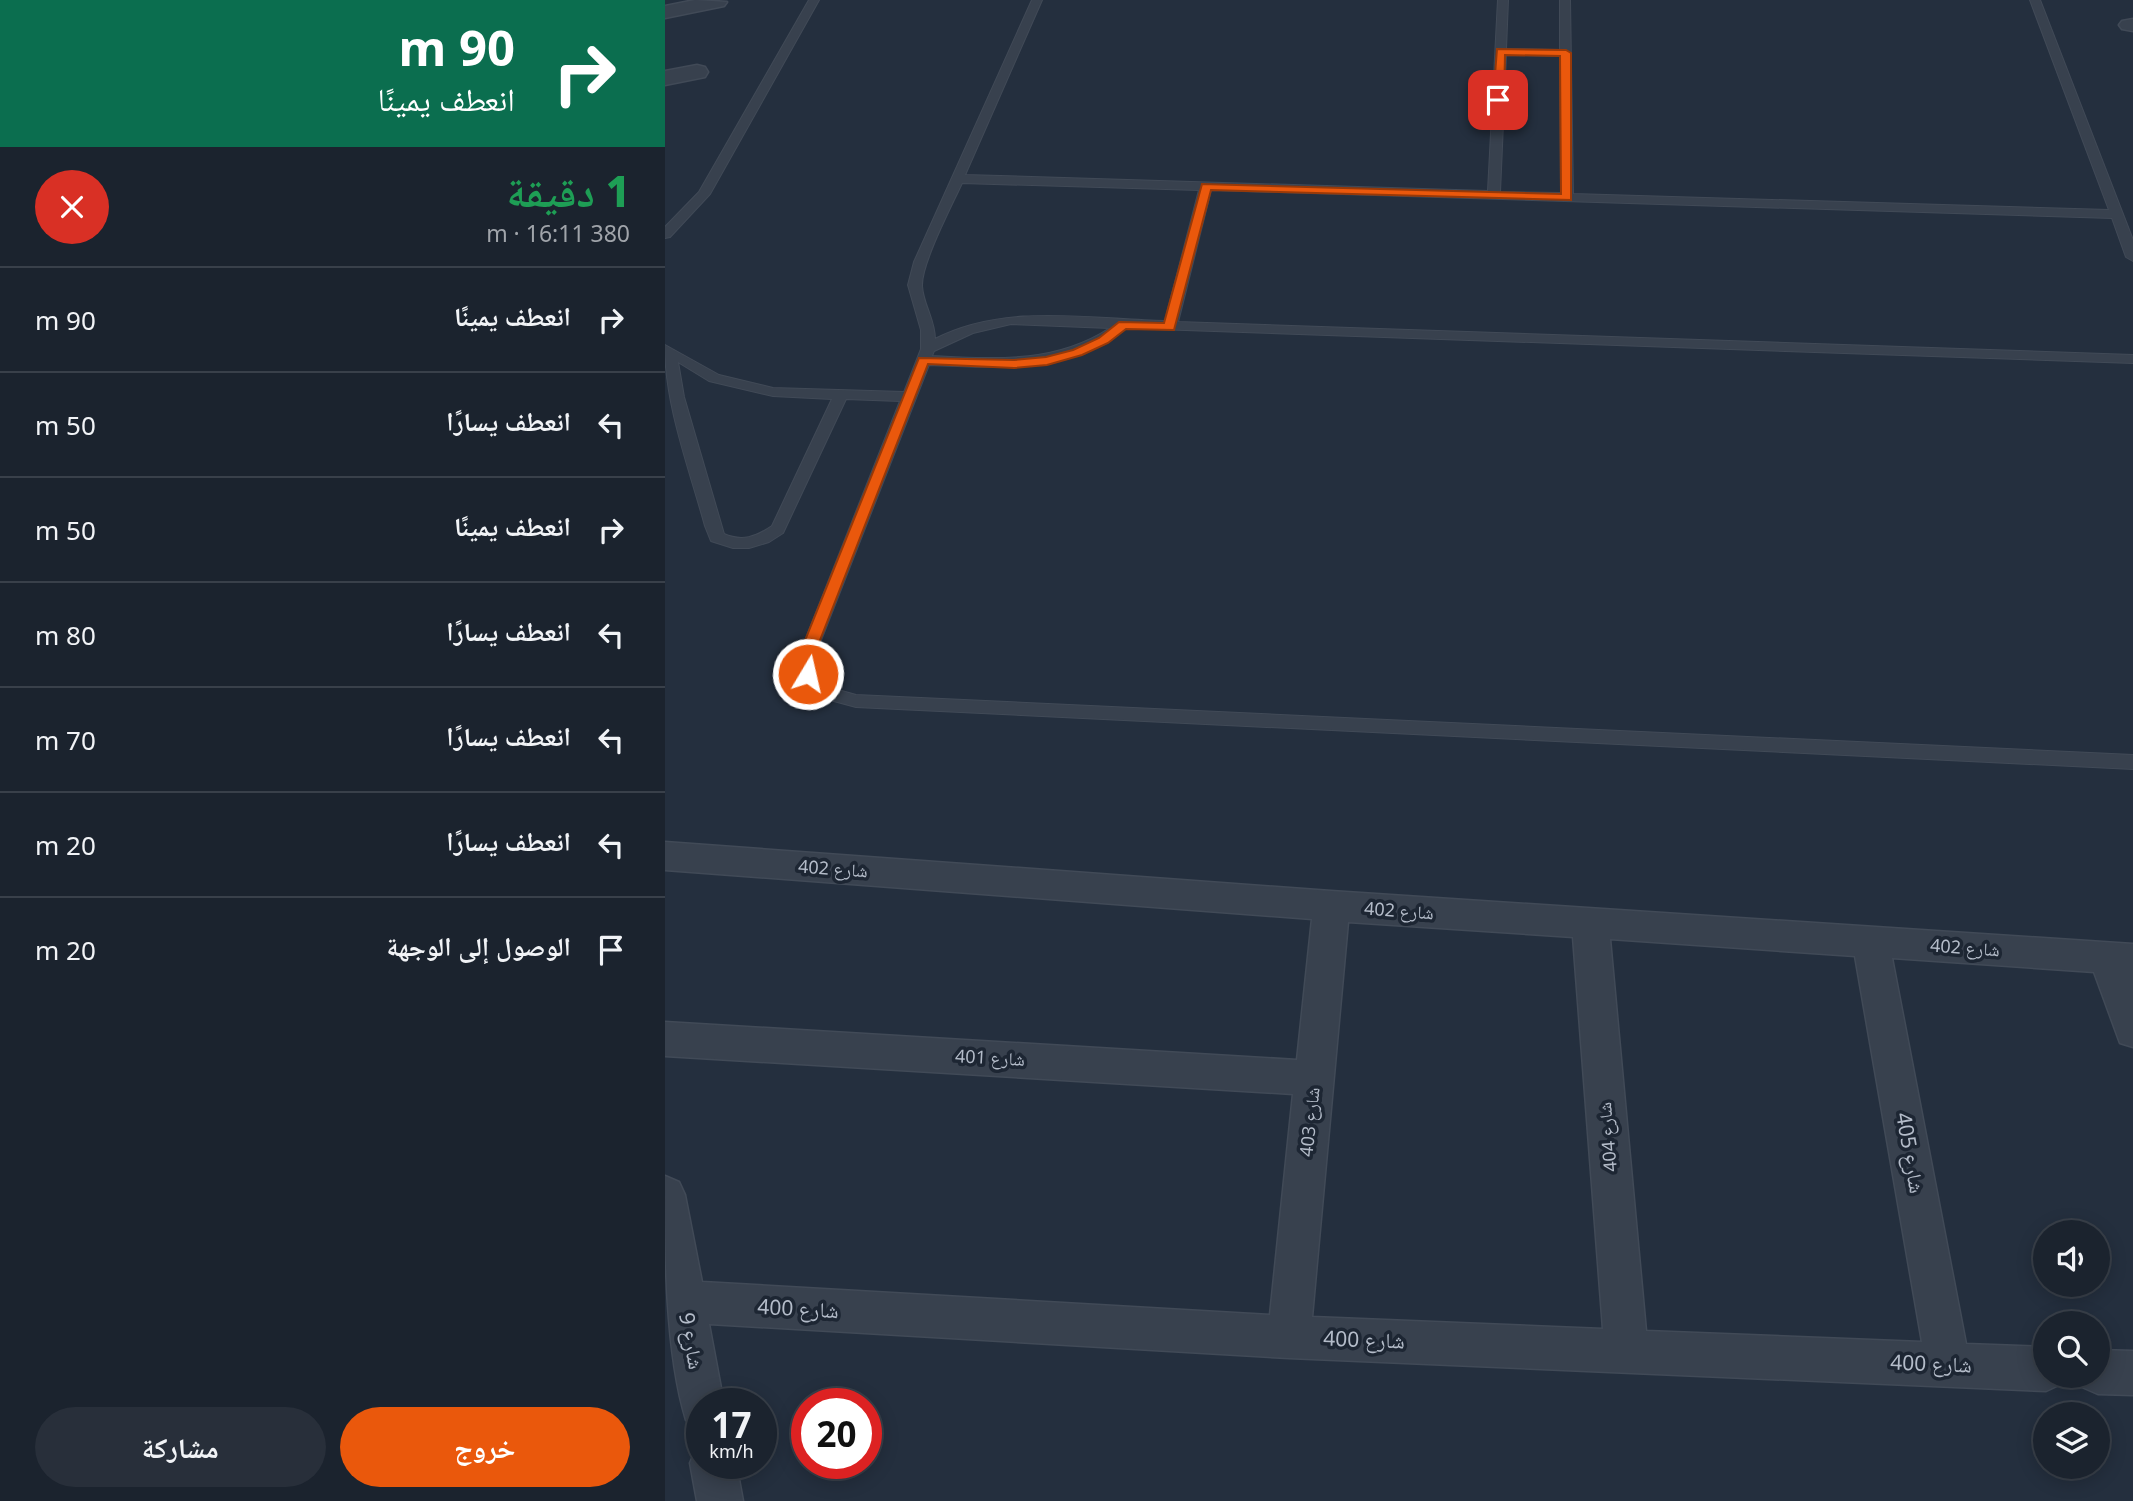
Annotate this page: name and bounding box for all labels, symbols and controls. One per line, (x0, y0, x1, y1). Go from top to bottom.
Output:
text: 90 m (398, 14, 515, 80)
icon: right (539, 28, 630, 119)
pin (1468, 70, 1528, 130)
text: انعطف يمينًا (378, 77, 515, 120)
icon: arrive (1479, 81, 1517, 119)
text: 1 دقيقة (507, 162, 630, 219)
button: close (35, 170, 109, 244)
text: 380 m · 16:11 (486, 217, 630, 249)
text: انعطف يمينًا (454, 298, 571, 334)
icon: right (592, 301, 630, 339)
text: 90 m (35, 302, 96, 338)
text: انعطف يسارًا (446, 403, 571, 439)
icon: left (592, 406, 630, 444)
text: 50 m (35, 407, 96, 443)
text: انعطف يمينًا (454, 508, 571, 544)
icon: right (592, 511, 630, 549)
text: 50 m (35, 512, 96, 548)
text: انعطف يسارًا (446, 613, 571, 649)
icon: left (592, 616, 630, 654)
text: 80 m (35, 617, 96, 653)
position arrow (771, 637, 845, 711)
text: انعطف يسارًا (446, 718, 571, 754)
icon: left (592, 721, 630, 759)
text: 70 m (35, 722, 96, 758)
text: انعطف يسارًا (446, 823, 571, 859)
icon: left (592, 826, 630, 864)
text: 20 m (35, 827, 96, 863)
street label: شارع 402 (797, 854, 869, 882)
street label: شارع 402 (1363, 896, 1435, 924)
text: الوصول إلى الوجهة (387, 928, 571, 964)
icon: arrive (592, 931, 630, 969)
text: 20 m (35, 932, 96, 968)
street label: شارع 402 (1929, 933, 2001, 961)
street label: شارع 401 (955, 1043, 1026, 1071)
street label: شارع 403 (1293, 1086, 1325, 1158)
street label: شارع 404 (1592, 1101, 1622, 1173)
street label: شارع 405 (1890, 1110, 1932, 1195)
map controls (2033, 1220, 2110, 1479)
button: sound (2033, 1220, 2110, 1297)
street label: شارع 400 (757, 1292, 839, 1324)
street label: شارع 9 (673, 1310, 711, 1372)
button: search (2033, 1311, 2110, 1388)
street label: شارع 400 (1323, 1324, 1405, 1354)
street label: شارع 400 (1890, 1348, 1972, 1378)
speed limit sign: 20 (791, 1388, 882, 1479)
text: 17 (711, 1401, 752, 1448)
button: layers (2033, 1402, 2110, 1479)
button: مشاركة (35, 1407, 326, 1487)
button: خروج (340, 1407, 630, 1487)
text: km/h (709, 1439, 754, 1463)

